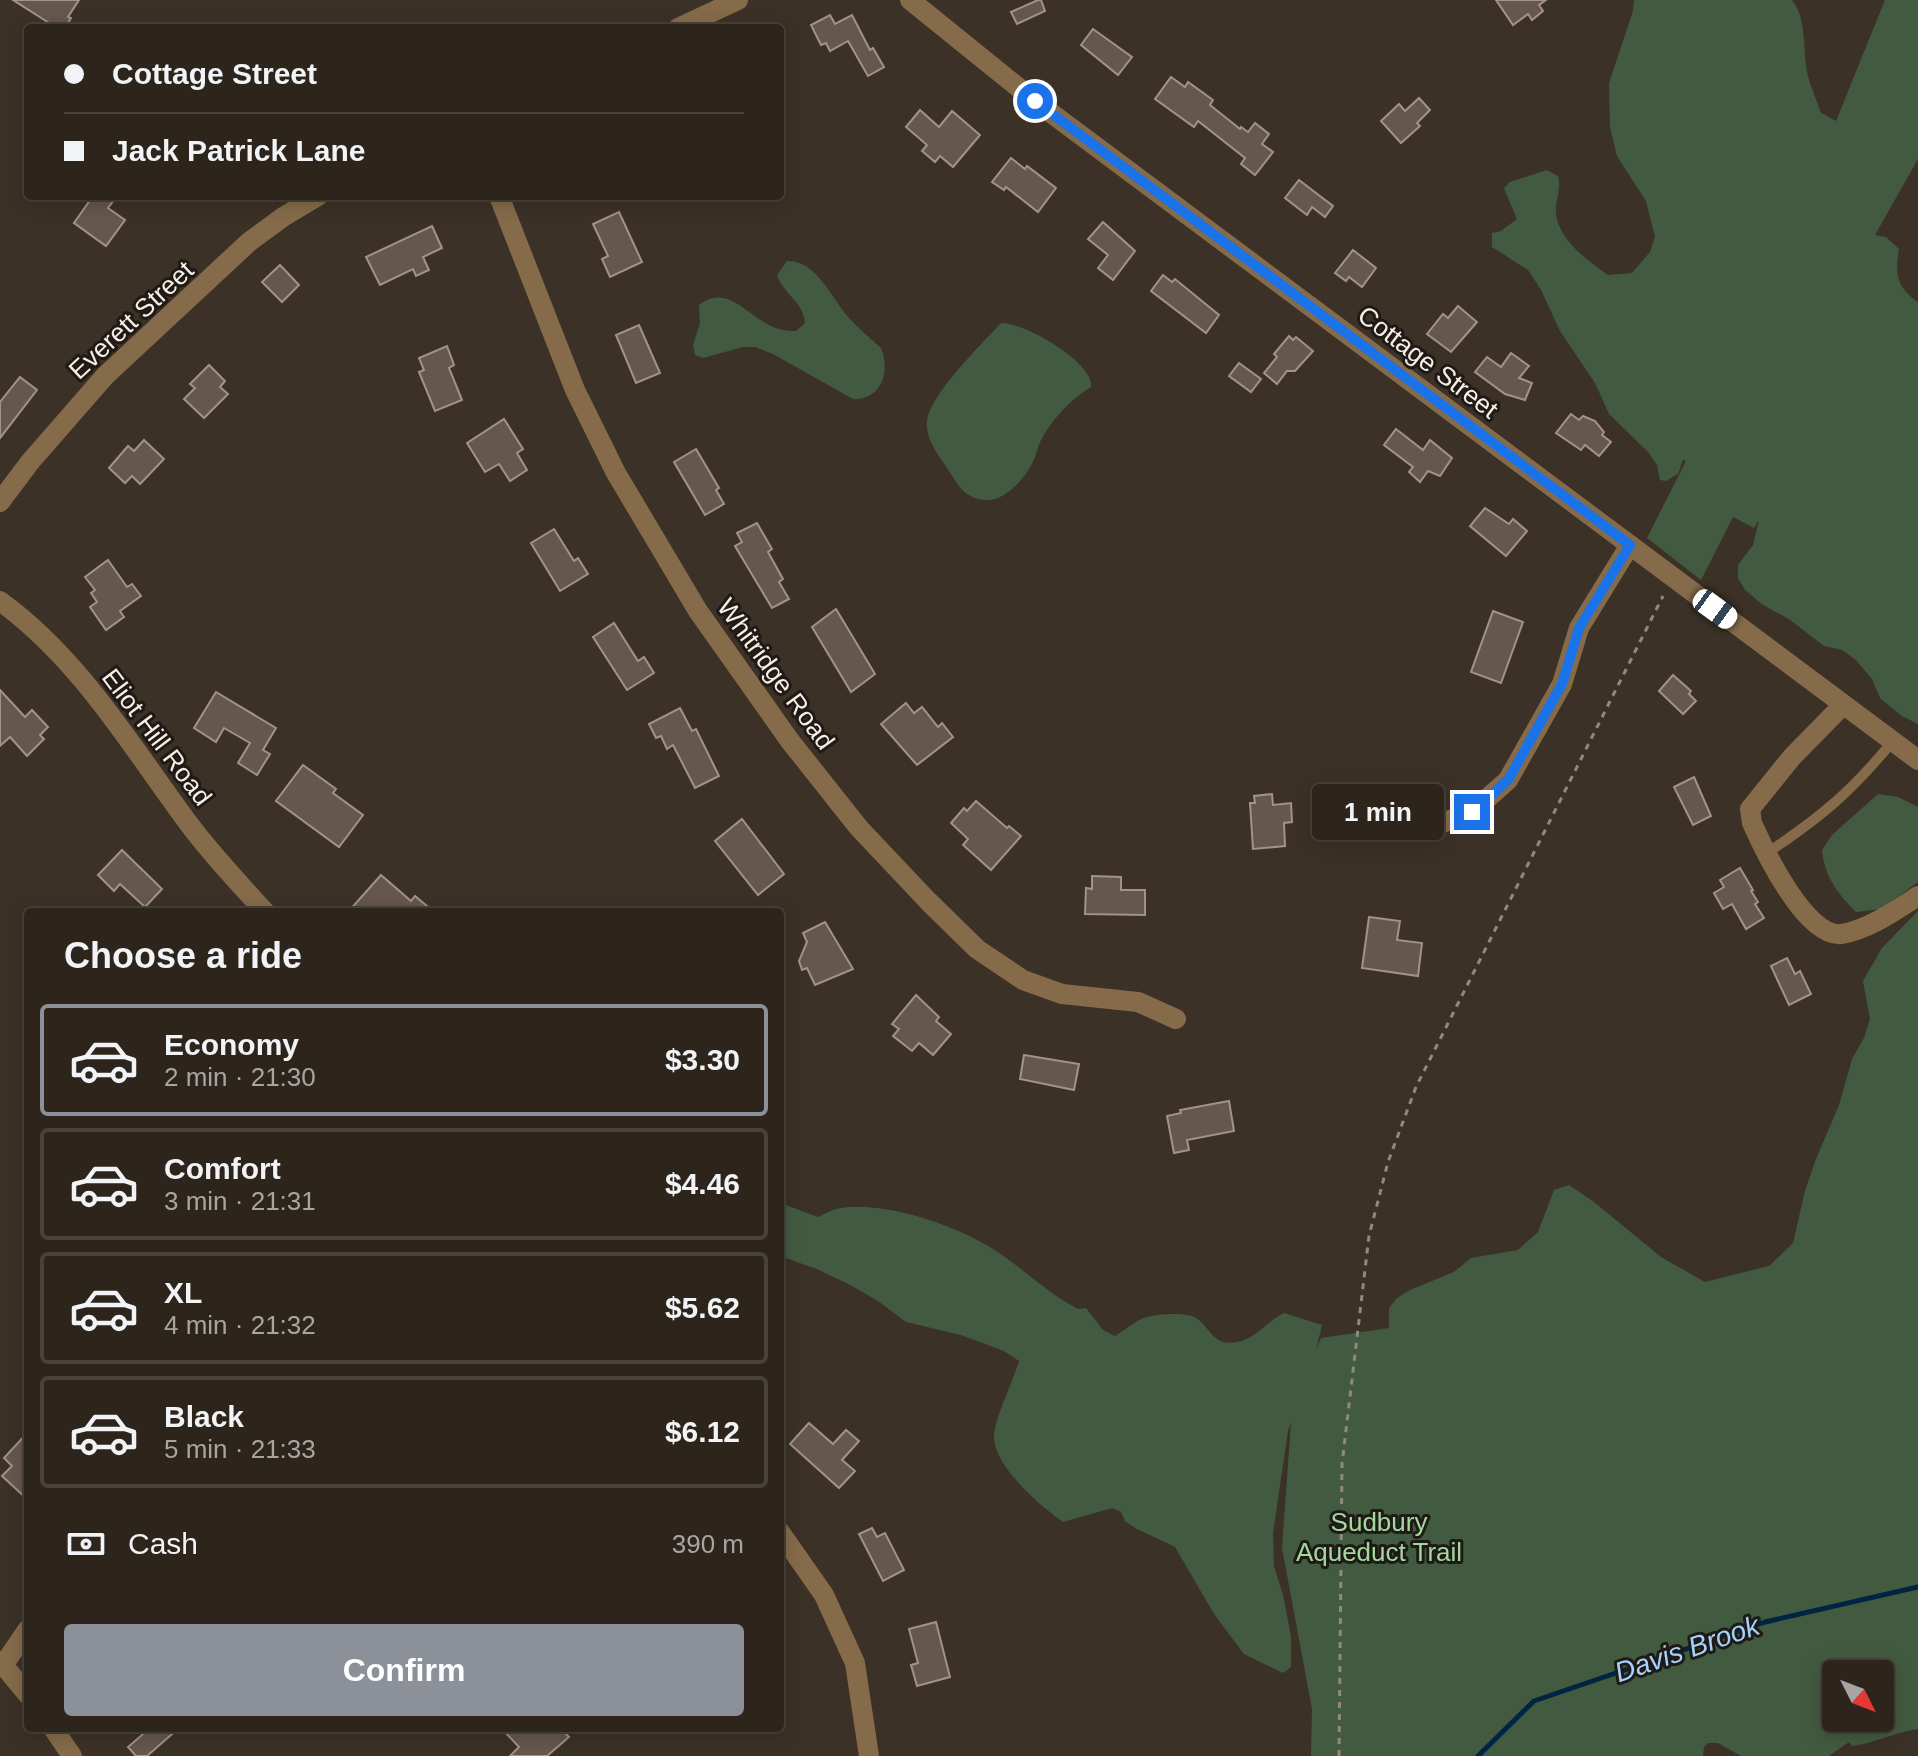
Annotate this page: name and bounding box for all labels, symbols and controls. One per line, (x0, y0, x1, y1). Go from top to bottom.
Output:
text: Cottage Street (112, 57, 317, 90)
route start (1017, 83, 1053, 119)
text: Jack Patrick Lane (112, 134, 366, 167)
street label: Everett Street (63, 254, 200, 385)
street label: Cottage Street (1352, 300, 1505, 425)
car (1689, 585, 1741, 633)
street label: Whitridge Road (711, 593, 841, 755)
street label: Eliot Hill Road (96, 663, 218, 811)
callout: 1 min (1312, 784, 1444, 840)
route end (1454, 794, 1490, 830)
text: 1 min (1344, 797, 1412, 827)
text: Choose a ride (64, 935, 302, 976)
icon: car (68, 1024, 140, 1096)
text: Economy (164, 1028, 299, 1061)
text: $3.30 (665, 1043, 740, 1076)
text: 2 min · 21:30 (164, 1062, 316, 1092)
icon: car (68, 1148, 140, 1220)
text: Comfort (164, 1152, 281, 1185)
text: $4.46 (665, 1167, 740, 1200)
text: 3 min · 21:31 (164, 1186, 316, 1216)
icon: car (68, 1272, 140, 1344)
text: XL (164, 1276, 202, 1309)
text: $5.62 (665, 1291, 740, 1324)
text: 4 min · 21:32 (164, 1310, 316, 1340)
icon: car (68, 1396, 140, 1468)
text: Black (164, 1400, 244, 1433)
text: $6.12 (665, 1415, 740, 1448)
text: 5 min · 21:33 (164, 1434, 316, 1464)
park label: Sudbury Aqueduct Trail (1296, 1507, 1462, 1567)
icon: cash (64, 1522, 108, 1566)
text: Cash (128, 1527, 198, 1560)
text: 390 m (672, 1529, 744, 1559)
water label: Davis Brook (1611, 1609, 1765, 1688)
button: Confirm (64, 1624, 744, 1716)
north arrow (1822, 1660, 1894, 1732)
map controls (1822, 1660, 1894, 1732)

